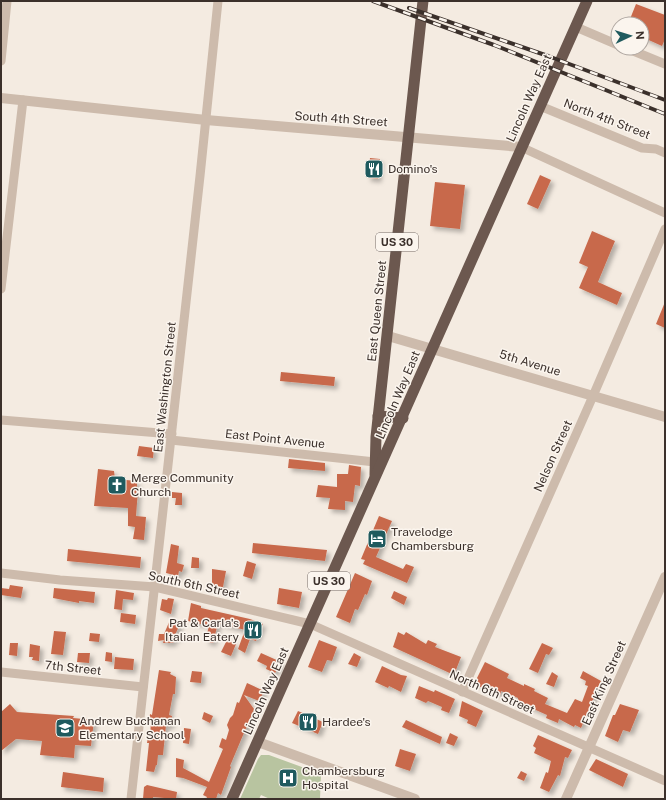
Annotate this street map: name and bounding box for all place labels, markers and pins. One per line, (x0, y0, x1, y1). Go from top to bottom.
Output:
restaurant icon: Domino's (363, 158, 385, 180)
place label: Domino's (388, 162, 438, 176)
place label: Merge Community Church (131, 471, 234, 499)
church icon: Merge Community Church (106, 474, 128, 496)
place label: Travelodge Chambersburg (391, 525, 474, 553)
hotel icon: Travelodge Chambersburg (366, 528, 388, 550)
place label: Pat & Carla's Italian Eatery (165, 616, 240, 644)
restaurant icon: Pat & Carla's Italian Eatery (242, 619, 264, 641)
restaurant icon: Hardee's (297, 711, 319, 733)
place label: Andrew Buchanan Elementary School (79, 714, 185, 742)
place label: Hardee's (322, 715, 370, 729)
school or university icon: Andrew Buchanan Elementary School (54, 717, 76, 739)
place label: Chambersburg Hospital (302, 764, 385, 792)
hospital icon: Chambersburg Hospital (277, 767, 299, 789)

